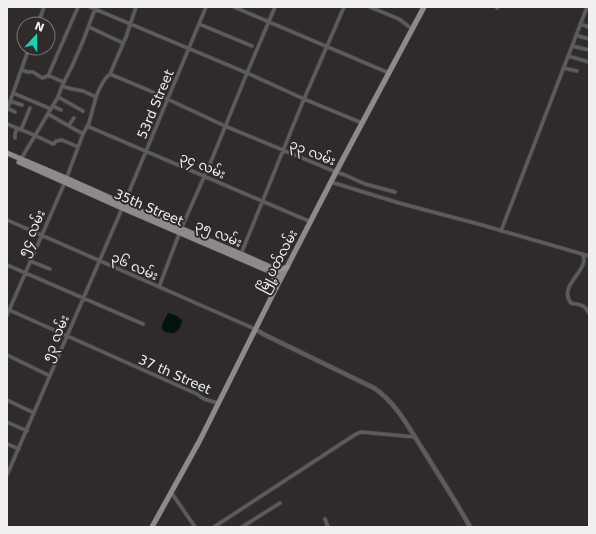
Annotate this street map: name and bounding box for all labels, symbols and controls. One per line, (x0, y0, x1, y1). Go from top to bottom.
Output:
north arrow (16, 16, 56, 56)
text: N (33, 19, 46, 35)
street label: 53rd Street (134, 67, 177, 141)
street label: ၃၃ လမ်း (287, 136, 338, 171)
street label: ၃၄ လမ်း (177, 148, 228, 185)
street label: 35th Street (112, 186, 186, 229)
street label: ၅၄ လမ်း (14, 207, 51, 260)
street label: ၃၅ လမ်း (192, 216, 245, 253)
street label: မြို့ပတ်လမ်း (254, 227, 303, 297)
street label: ၃၆ လမ်း (108, 249, 161, 286)
street label: ၅၃ လမ်း (38, 312, 75, 365)
street label: 37 th Street (136, 352, 213, 397)

